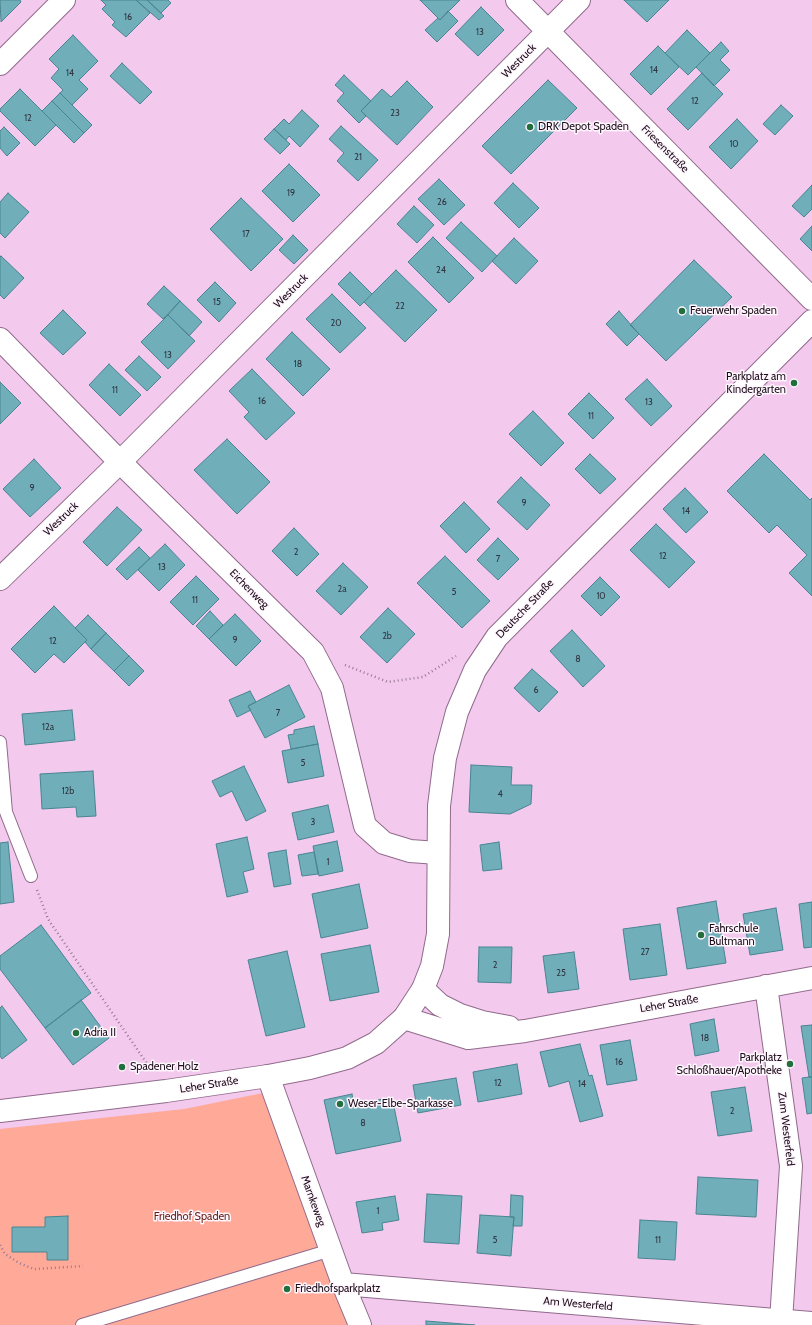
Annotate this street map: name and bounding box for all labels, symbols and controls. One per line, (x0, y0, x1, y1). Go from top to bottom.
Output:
house number: 16 (124, 12, 132, 22)
house number: 13 (476, 27, 484, 37)
street label: Westruck (499, 41, 539, 81)
house number: 14 (650, 65, 658, 75)
house number: 14 (66, 68, 74, 78)
house number: 12 (691, 96, 699, 106)
house number: 23 (390, 108, 400, 118)
house number: 12 (24, 113, 32, 123)
place label: DRK Depot Spaden (538, 120, 629, 134)
marker: DRK Depot Spaden (525, 122, 535, 132)
street label: Friesenstraße (638, 122, 692, 176)
house number: 10 (729, 139, 739, 149)
house number: 21 (354, 152, 362, 162)
house number: 19 (287, 188, 295, 198)
house number: 26 (437, 197, 447, 207)
house number: 17 (242, 229, 250, 239)
house number: 24 (436, 265, 446, 275)
street label: Westruck (271, 271, 311, 311)
house number: 15 (213, 297, 221, 307)
house number: 22 (395, 301, 405, 311)
place label: Feuerwehr Spaden (690, 304, 777, 318)
marker: Feuerwehr Spaden (677, 306, 687, 316)
house number: 20 (331, 318, 341, 328)
house number: 13 (164, 350, 172, 360)
house number: 18 (294, 359, 302, 369)
place label: Parkplatz am Kindergarten (726, 370, 786, 396)
marker: Parkplatz am Kindergarten (789, 378, 799, 388)
house number: 11 (112, 385, 118, 395)
house number: 16 (258, 396, 266, 406)
house number: 13 (645, 397, 653, 407)
house number: 11 (588, 411, 594, 421)
house number: 9 (29, 483, 35, 493)
house number: 9 (521, 498, 527, 508)
street label: Westruck (41, 499, 81, 539)
house number: 14 (682, 506, 690, 516)
house number: 2 (294, 547, 298, 557)
house number: 12 (659, 551, 667, 561)
house number: 7 (496, 554, 500, 564)
house number: 13 (158, 562, 166, 572)
street label: Eichenweg (227, 567, 271, 611)
street label: Deutsche Straße (493, 577, 557, 641)
house number: 2a (337, 584, 347, 594)
house number: 5 (452, 587, 456, 597)
house number: 10 (596, 591, 606, 601)
house number: 11 (192, 595, 198, 605)
house number: 2b (382, 631, 392, 641)
house number: 9 (232, 635, 238, 645)
house number: 12 (49, 636, 57, 646)
house number: 8 (575, 654, 581, 664)
house number: 6 (533, 685, 539, 695)
house number: 7 (276, 708, 280, 718)
house number: 12a (42, 722, 54, 732)
house number: 5 (301, 758, 305, 768)
house number: 12b (62, 786, 74, 796)
house number: 4 (497, 789, 503, 799)
house number: 3 (311, 817, 315, 827)
house number: 1 (327, 857, 329, 867)
place label: Fahrschule Bultmann (709, 922, 758, 948)
marker: Fahrschule Bultmann (696, 930, 706, 940)
house number: 27 (640, 947, 650, 957)
house number: 2 (493, 960, 497, 970)
house number: 25 (556, 968, 566, 978)
street label: Leher Straße (639, 992, 699, 1016)
place label: Adria II (84, 1026, 116, 1040)
marker: Adria II (71, 1028, 81, 1038)
house number: 18 (701, 1033, 709, 1043)
place label: Parkplatz Schloßhauer/Apotheke (676, 1051, 782, 1077)
house number: 16 (615, 1057, 623, 1067)
marker: Parkplatz Schloßhauer/Apotheke (785, 1059, 795, 1069)
place label: Spadener Holz (130, 1060, 199, 1074)
marker: Spadener Holz (117, 1062, 127, 1072)
street label: Leher Straße (179, 1074, 239, 1096)
house number: 12 (494, 1078, 502, 1088)
house number: 14 (578, 1079, 586, 1089)
street label: Zum Westerfeld (775, 1091, 797, 1167)
place label: Weser-Elbe-Sparkasse (348, 1097, 453, 1111)
marker: Weser-Elbe-Sparkasse (335, 1099, 345, 1109)
house number: 2 (730, 1106, 734, 1116)
house number: 8 (360, 1118, 366, 1128)
street label: Marnkeweg (298, 1174, 328, 1228)
house number: 1 (377, 1206, 379, 1216)
park label: Friedhof Spaden (154, 1210, 230, 1224)
house number: 5 (493, 1235, 497, 1245)
house number: 11 (655, 1235, 661, 1245)
place label: Friedhofsparkplatz (295, 1282, 381, 1296)
marker: Friedhofsparkplatz (282, 1284, 292, 1294)
street label: Am Westerfeld (543, 1294, 613, 1314)

